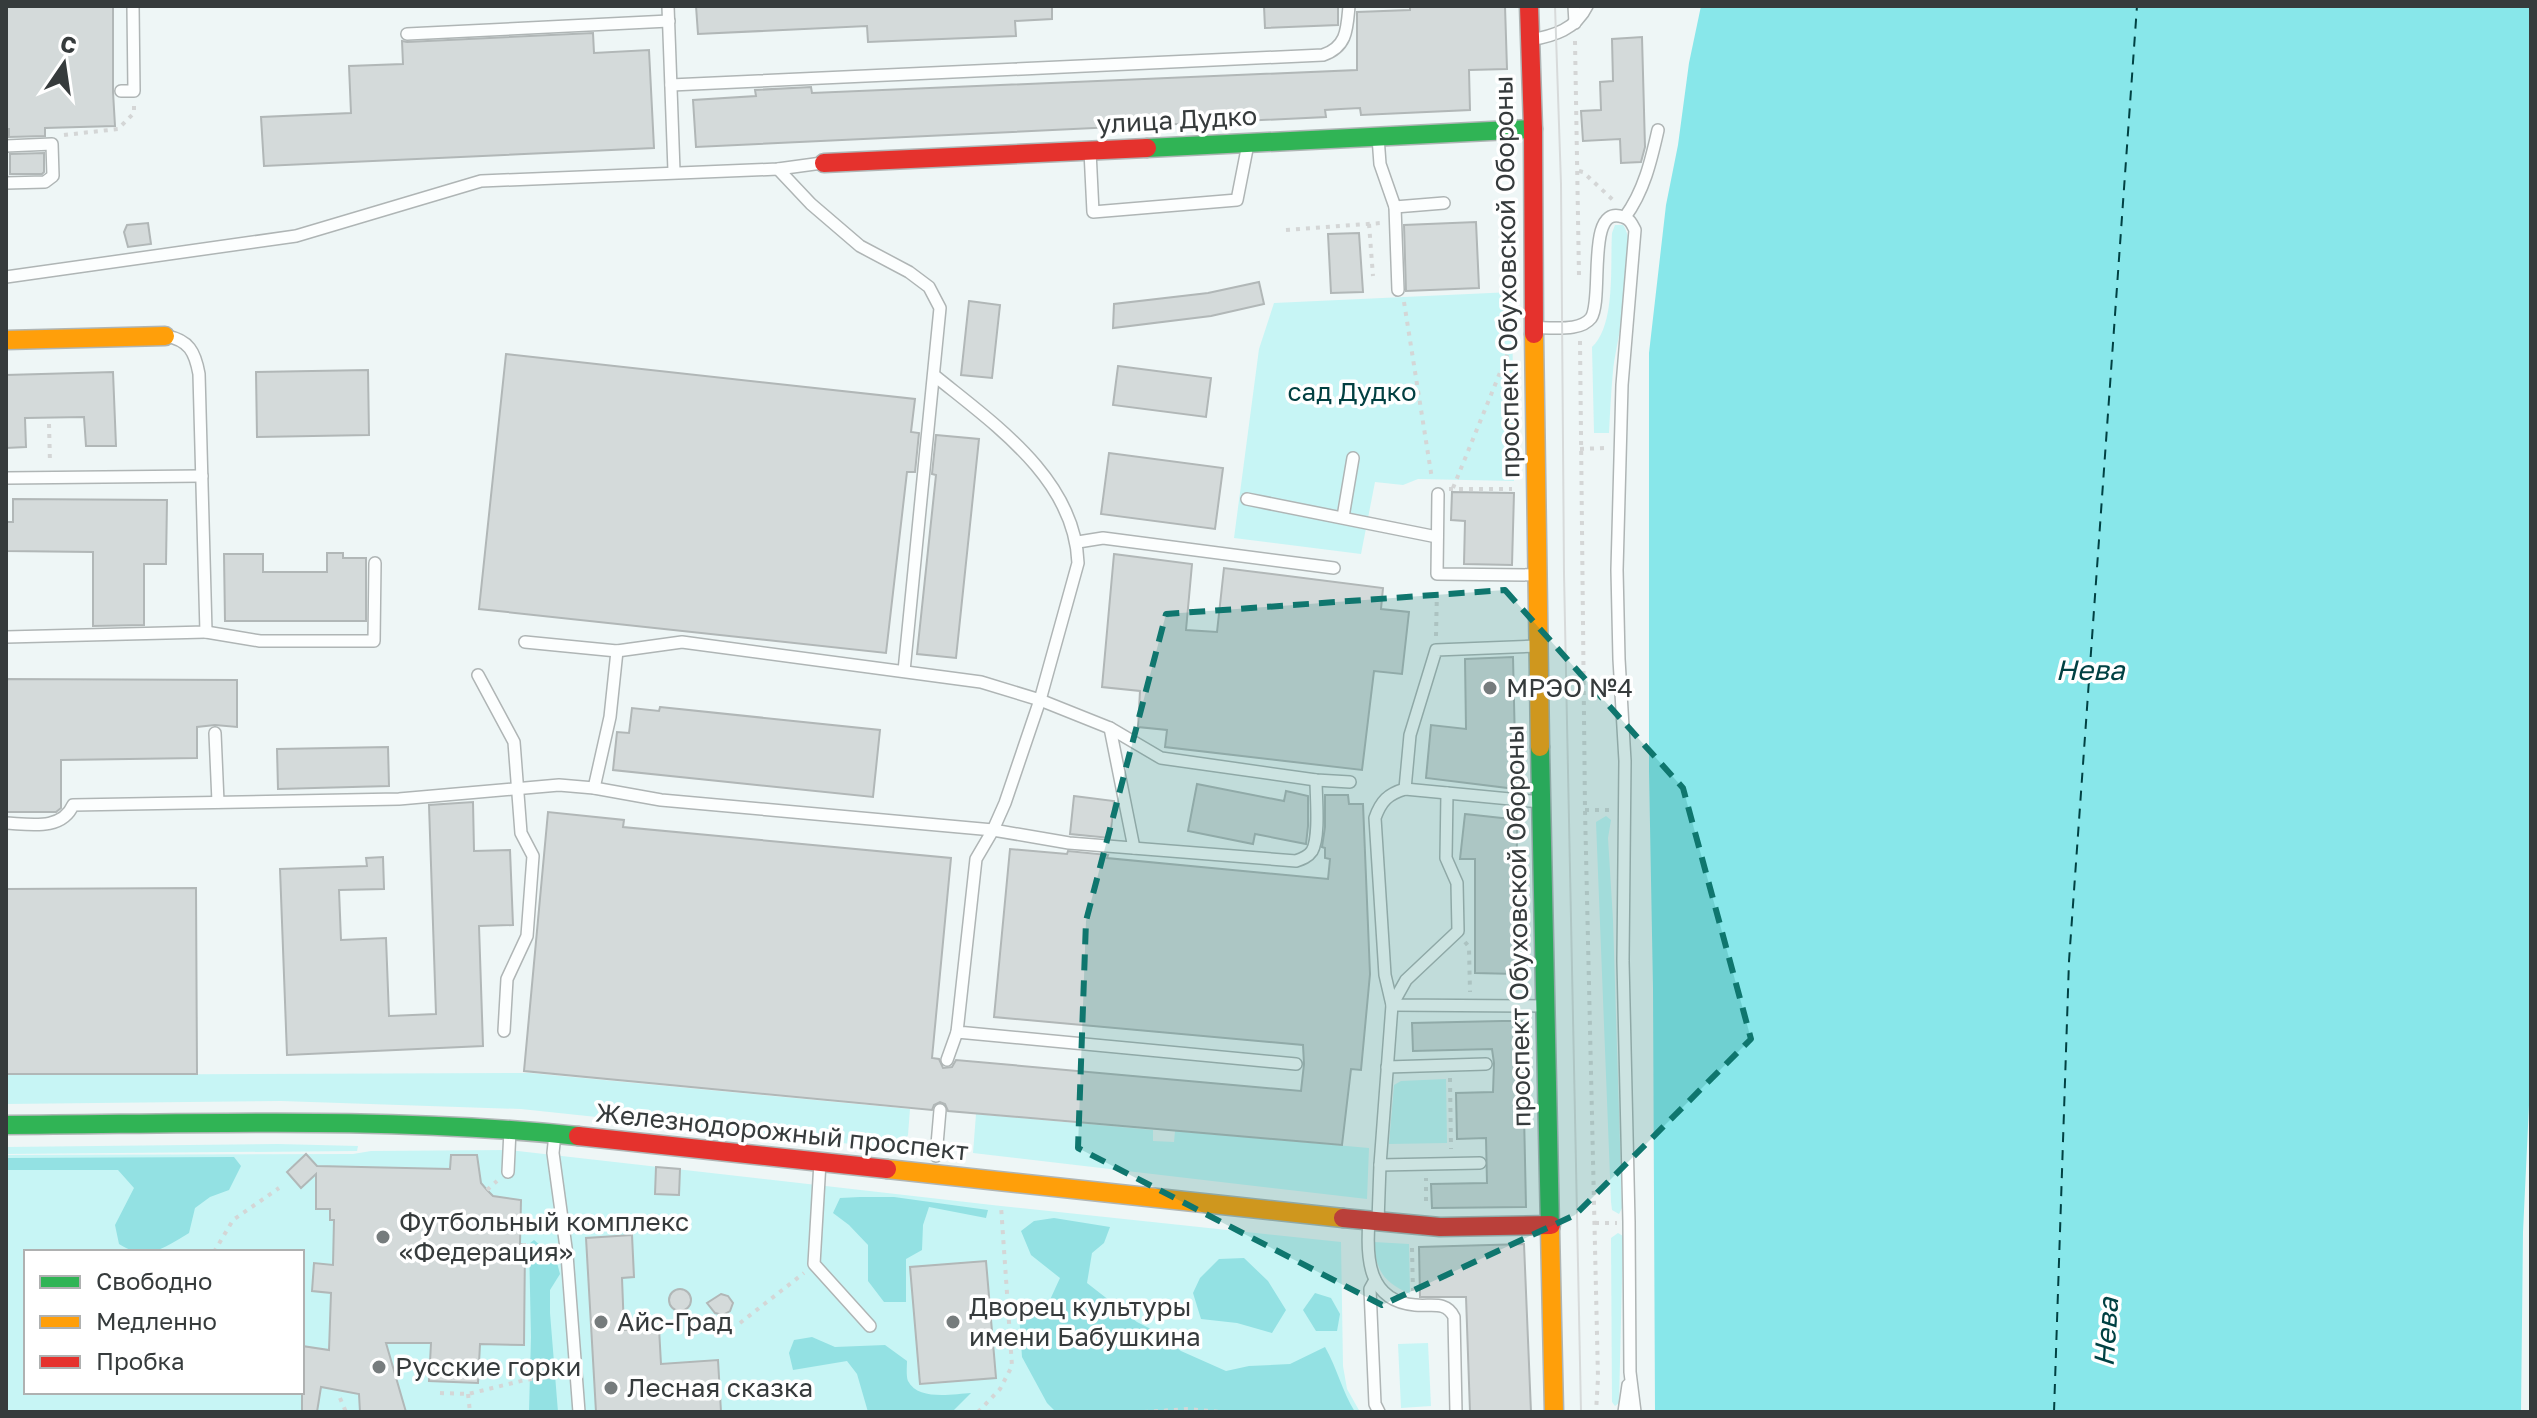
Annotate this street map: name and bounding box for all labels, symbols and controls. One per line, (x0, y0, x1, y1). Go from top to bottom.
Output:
north arrow (24, 24, 104, 104)
text: С (58, 29, 79, 59)
street label: проспект Обуховской Обороны (1487, 75, 1526, 479)
street label: улица Дудко (1096, 100, 1258, 139)
park label: сад Дудко (1287, 376, 1417, 407)
water label: Нева (2055, 653, 2126, 686)
place label: МРЭО №4 (1506, 672, 1633, 703)
marker: МРЭО №4 (1481, 679, 1499, 697)
street label: проспект Обуховской Обороны (1498, 724, 1537, 1128)
street label: Железнодорожный проспект (594, 1097, 970, 1167)
place label: Футбольный комплекс «Федерация» (399, 1206, 689, 1267)
marker: Футбольный комплекс «Федерация» (374, 1228, 392, 1246)
legend (24, 1250, 304, 1394)
text: Свободно (96, 1266, 212, 1295)
place label: Дворец культуры имени Бабушкина (969, 1291, 1201, 1352)
water label: Нева (2087, 1295, 2124, 1368)
text: Медленно (96, 1306, 217, 1335)
place label: Айс-Град (617, 1306, 733, 1337)
marker: Айс-Град (592, 1313, 610, 1331)
marker: Дворец культуры имени Бабушкина (944, 1313, 962, 1331)
text: Пробка (96, 1346, 185, 1375)
place label: Русские горки (395, 1351, 581, 1382)
marker: Русские горки (370, 1358, 388, 1376)
place label: Лесная сказка (627, 1372, 813, 1403)
marker: Лесная сказка (602, 1379, 620, 1397)

